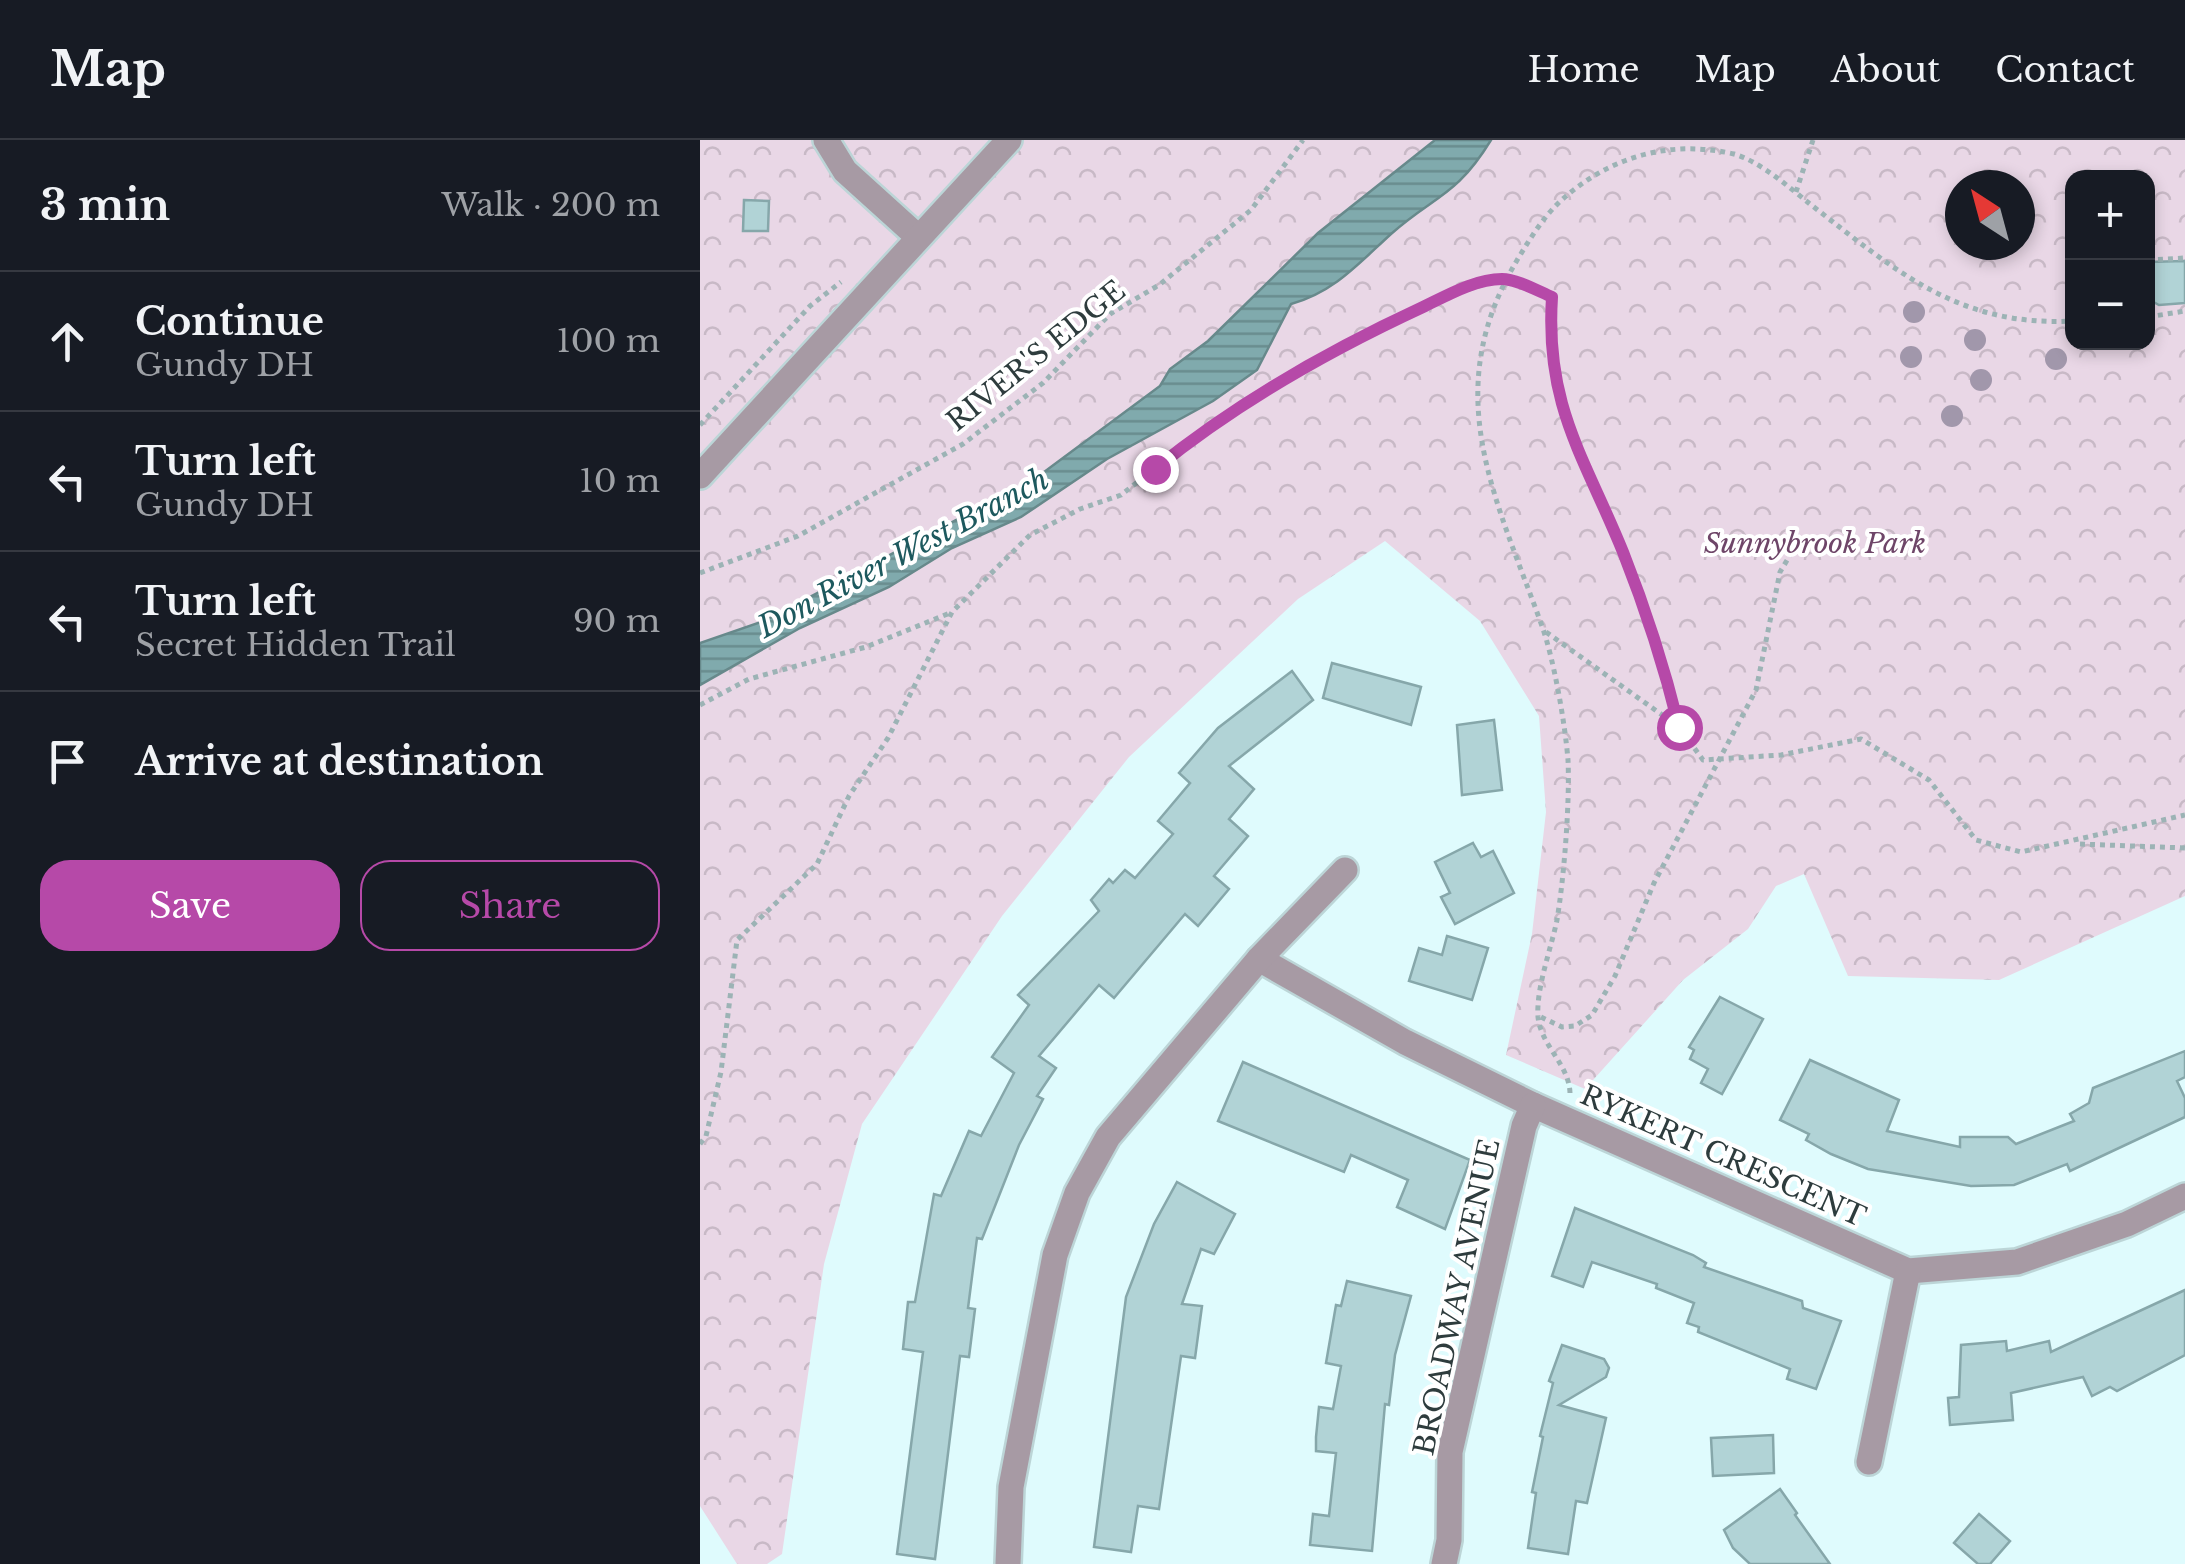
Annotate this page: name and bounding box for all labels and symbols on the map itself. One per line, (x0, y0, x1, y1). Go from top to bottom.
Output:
north arrow (1945, 170, 2035, 260)
street label: RIVER'S EDGE (940, 273, 1132, 439)
route end (1133, 447, 1179, 493)
water label: Don River West Branch (750, 460, 1055, 646)
park label: Sunnybrook Park (1704, 526, 1926, 561)
route start (1657, 705, 1703, 751)
street label: RYKERT CRESCENT (1575, 1077, 1871, 1235)
street label: BROADWAY AVENUE (1406, 1136, 1508, 1458)

